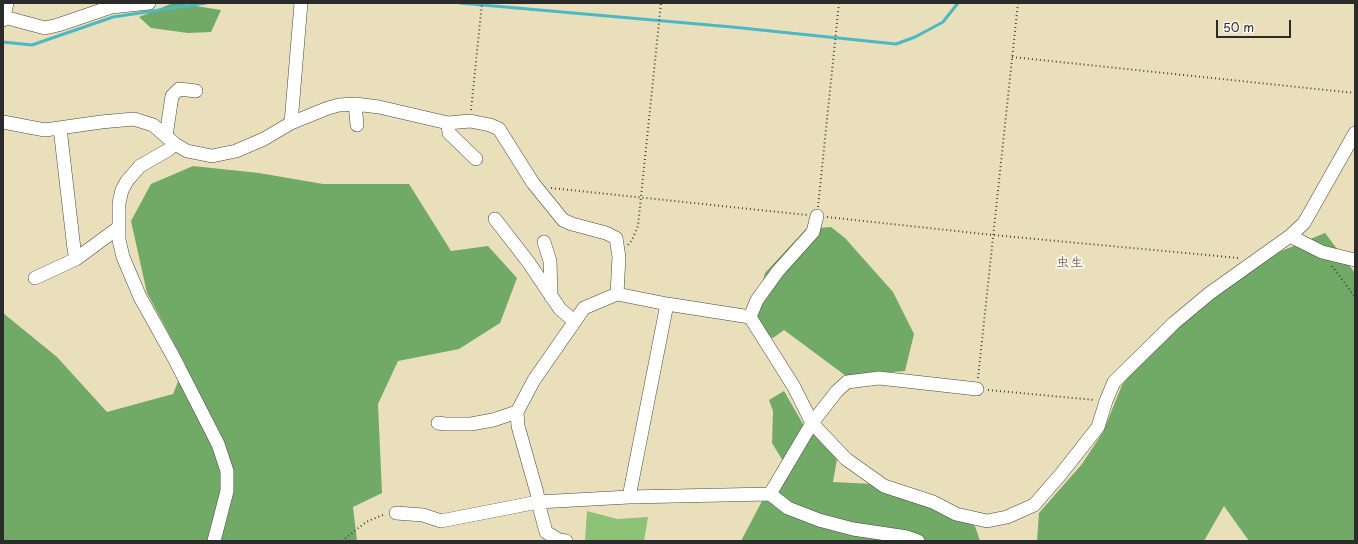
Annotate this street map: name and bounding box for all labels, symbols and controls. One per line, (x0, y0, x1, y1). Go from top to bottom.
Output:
scale bar (1218, 12, 1293, 38)
text: 50 m (1223, 18, 1254, 36)
district label: 虫生 (1056, 255, 1084, 271)

